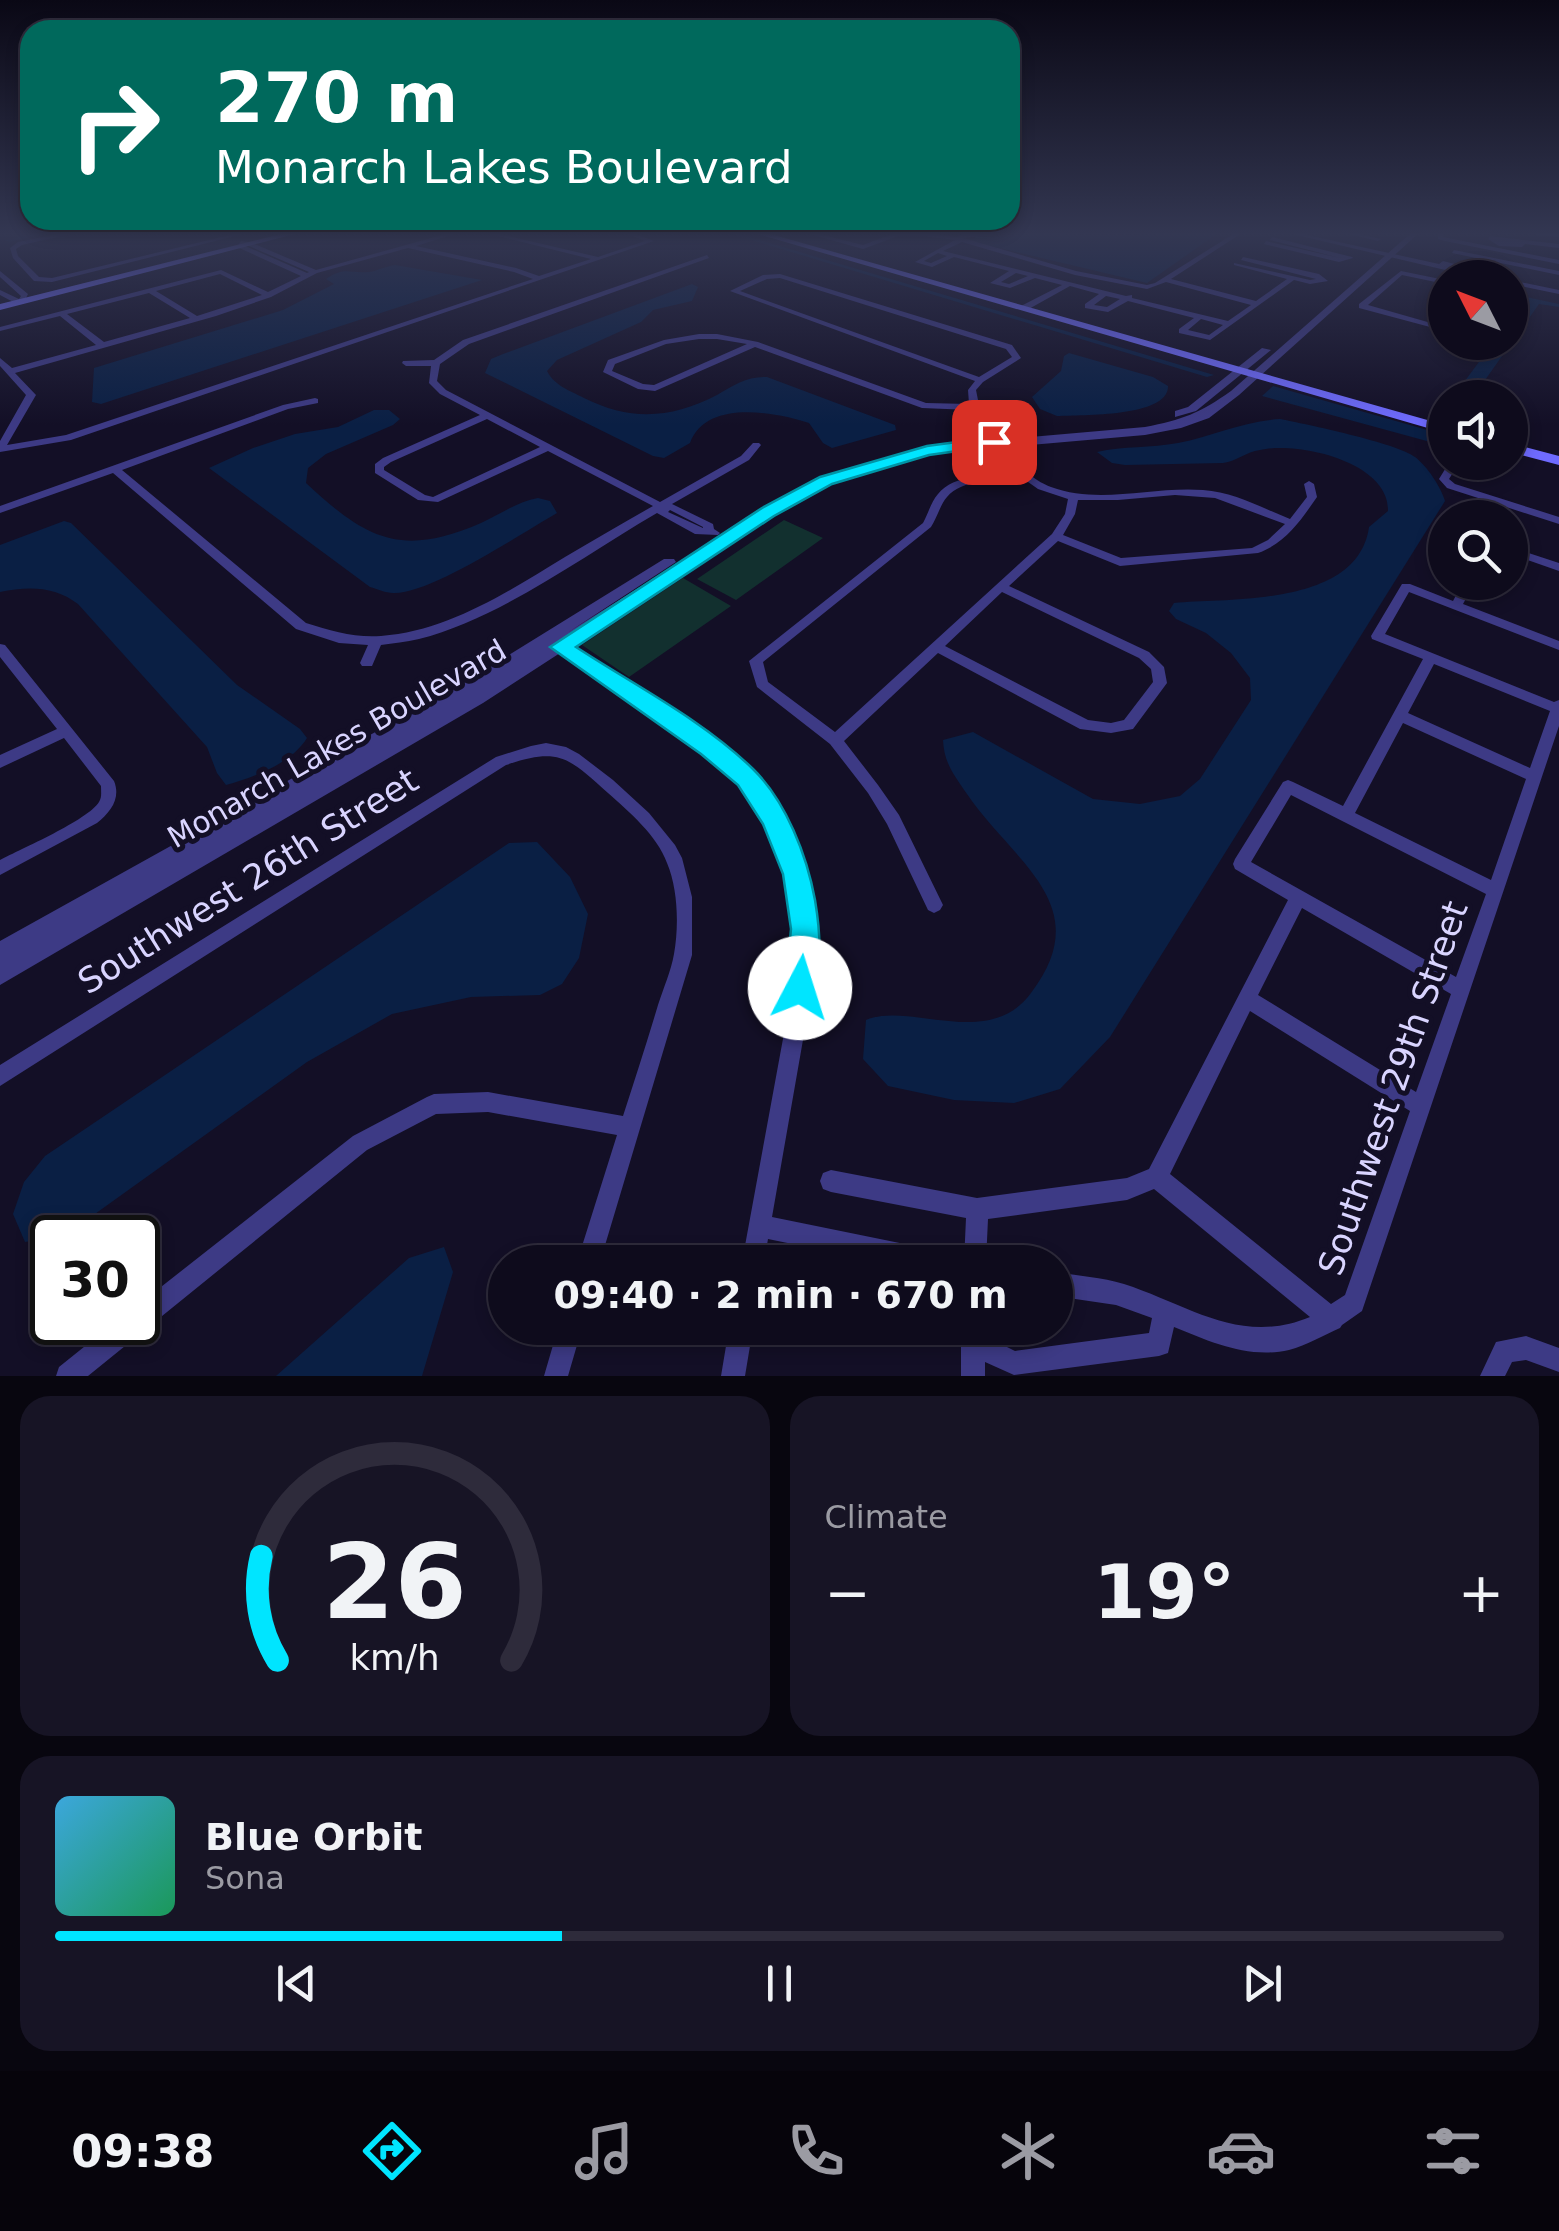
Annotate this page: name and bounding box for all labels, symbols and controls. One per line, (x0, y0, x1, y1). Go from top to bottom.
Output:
text: 270 m (215, 57, 458, 139)
icon: right (50, 60, 180, 190)
text: Monarch Lakes Boulevard (215, 141, 793, 194)
north arrow (1428, 260, 1528, 360)
map controls (1428, 260, 1528, 600)
button: sound (1428, 380, 1528, 480)
pin (952, 400, 1037, 485)
icon: arrive (967, 415, 1022, 470)
button: search (1428, 500, 1528, 600)
street label: Monarch Lakes Boulevard (161, 632, 512, 855)
street label: Southwest 26th Street (71, 760, 425, 1002)
street label: Southwest 29th Street (1310, 896, 1476, 1280)
position arrow (748, 936, 852, 1040)
speed limit sign: 30 (30, 1215, 160, 1345)
text: 09:40 · 2 min · 670 m (553, 1273, 1008, 1317)
text: Climate (825, 1498, 948, 1536)
text: 26 (322, 1521, 467, 1643)
text: 19° (1093, 1548, 1235, 1636)
text: − (825, 1561, 871, 1625)
text: + (1458, 1561, 1504, 1625)
text: km/h (350, 1637, 440, 1678)
text: Blue Orbit (205, 1815, 422, 1859)
text: Sona (205, 1859, 285, 1897)
icon: previous (269, 1956, 324, 2011)
icon: pause (752, 1956, 807, 2011)
icon: next (1235, 1956, 1290, 2011)
icon: directions (357, 2116, 427, 2186)
icon: music (569, 2116, 639, 2186)
icon: phone (781, 2116, 851, 2186)
icon: climate (993, 2116, 1063, 2186)
icon: car (1206, 2116, 1276, 2186)
icon: filters (1418, 2116, 1488, 2186)
text: 09:38 (71, 2125, 214, 2178)

